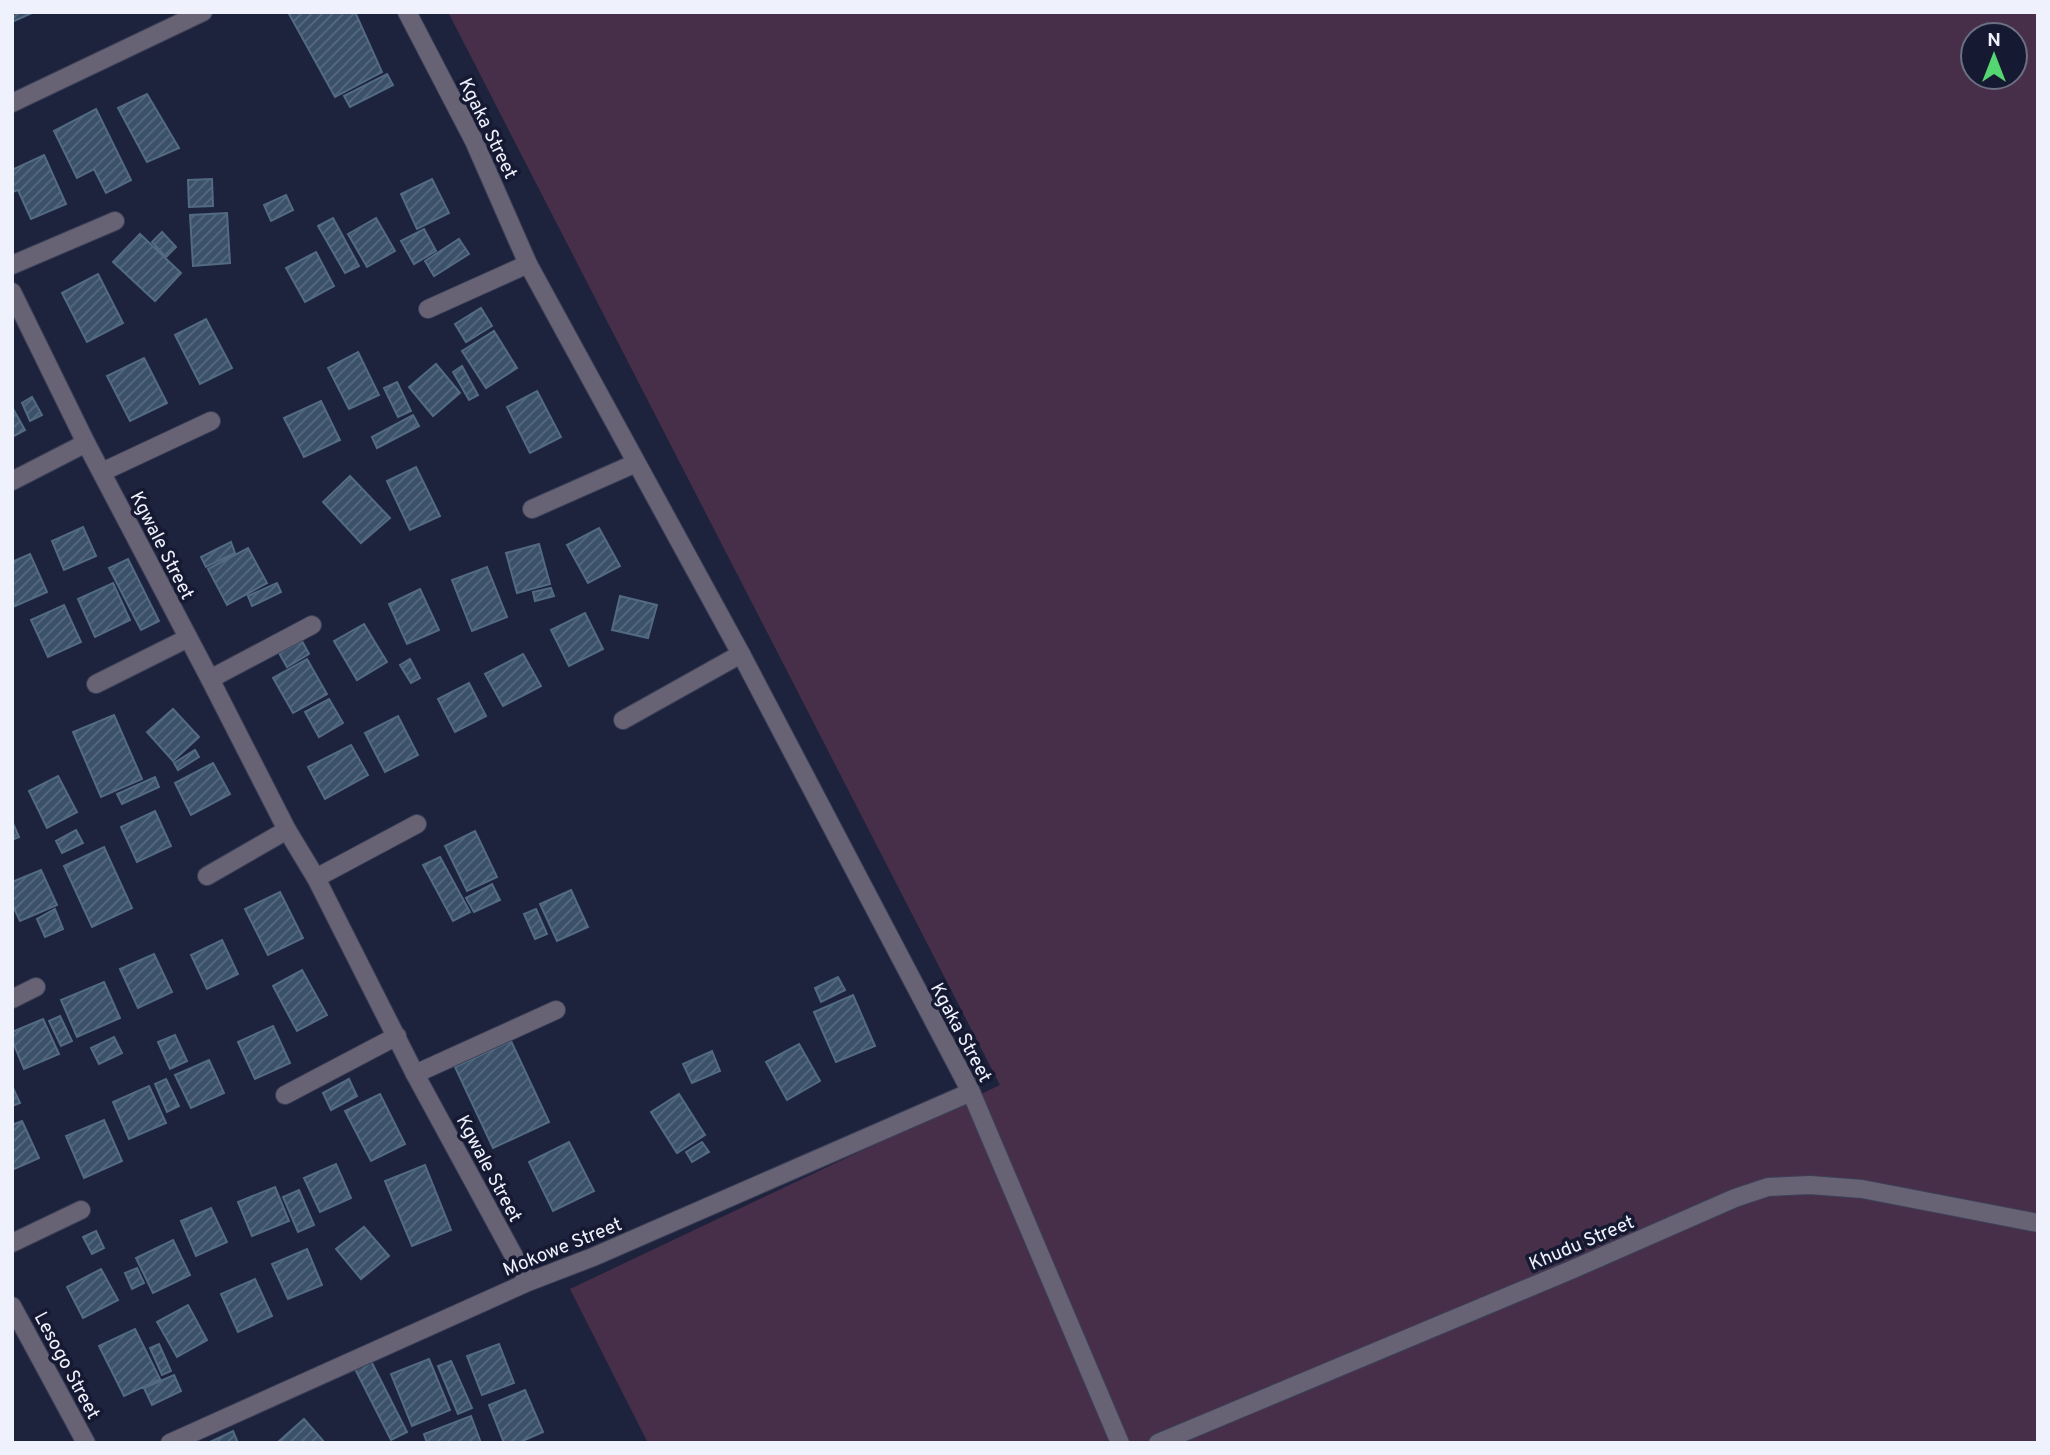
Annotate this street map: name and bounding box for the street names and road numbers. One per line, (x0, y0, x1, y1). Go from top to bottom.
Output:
street label: Kgaka Street (452, 75, 522, 183)
street label: Kgwale Street (124, 488, 199, 604)
street label: Kgaka Street (924, 979, 996, 1087)
street label: Kgwale Street (450, 1111, 527, 1227)
street label: Khudu Street (1526, 1211, 1638, 1277)
street label: Mokowe Street (500, 1213, 626, 1283)
street label: Lesogo Street (28, 1308, 105, 1424)

